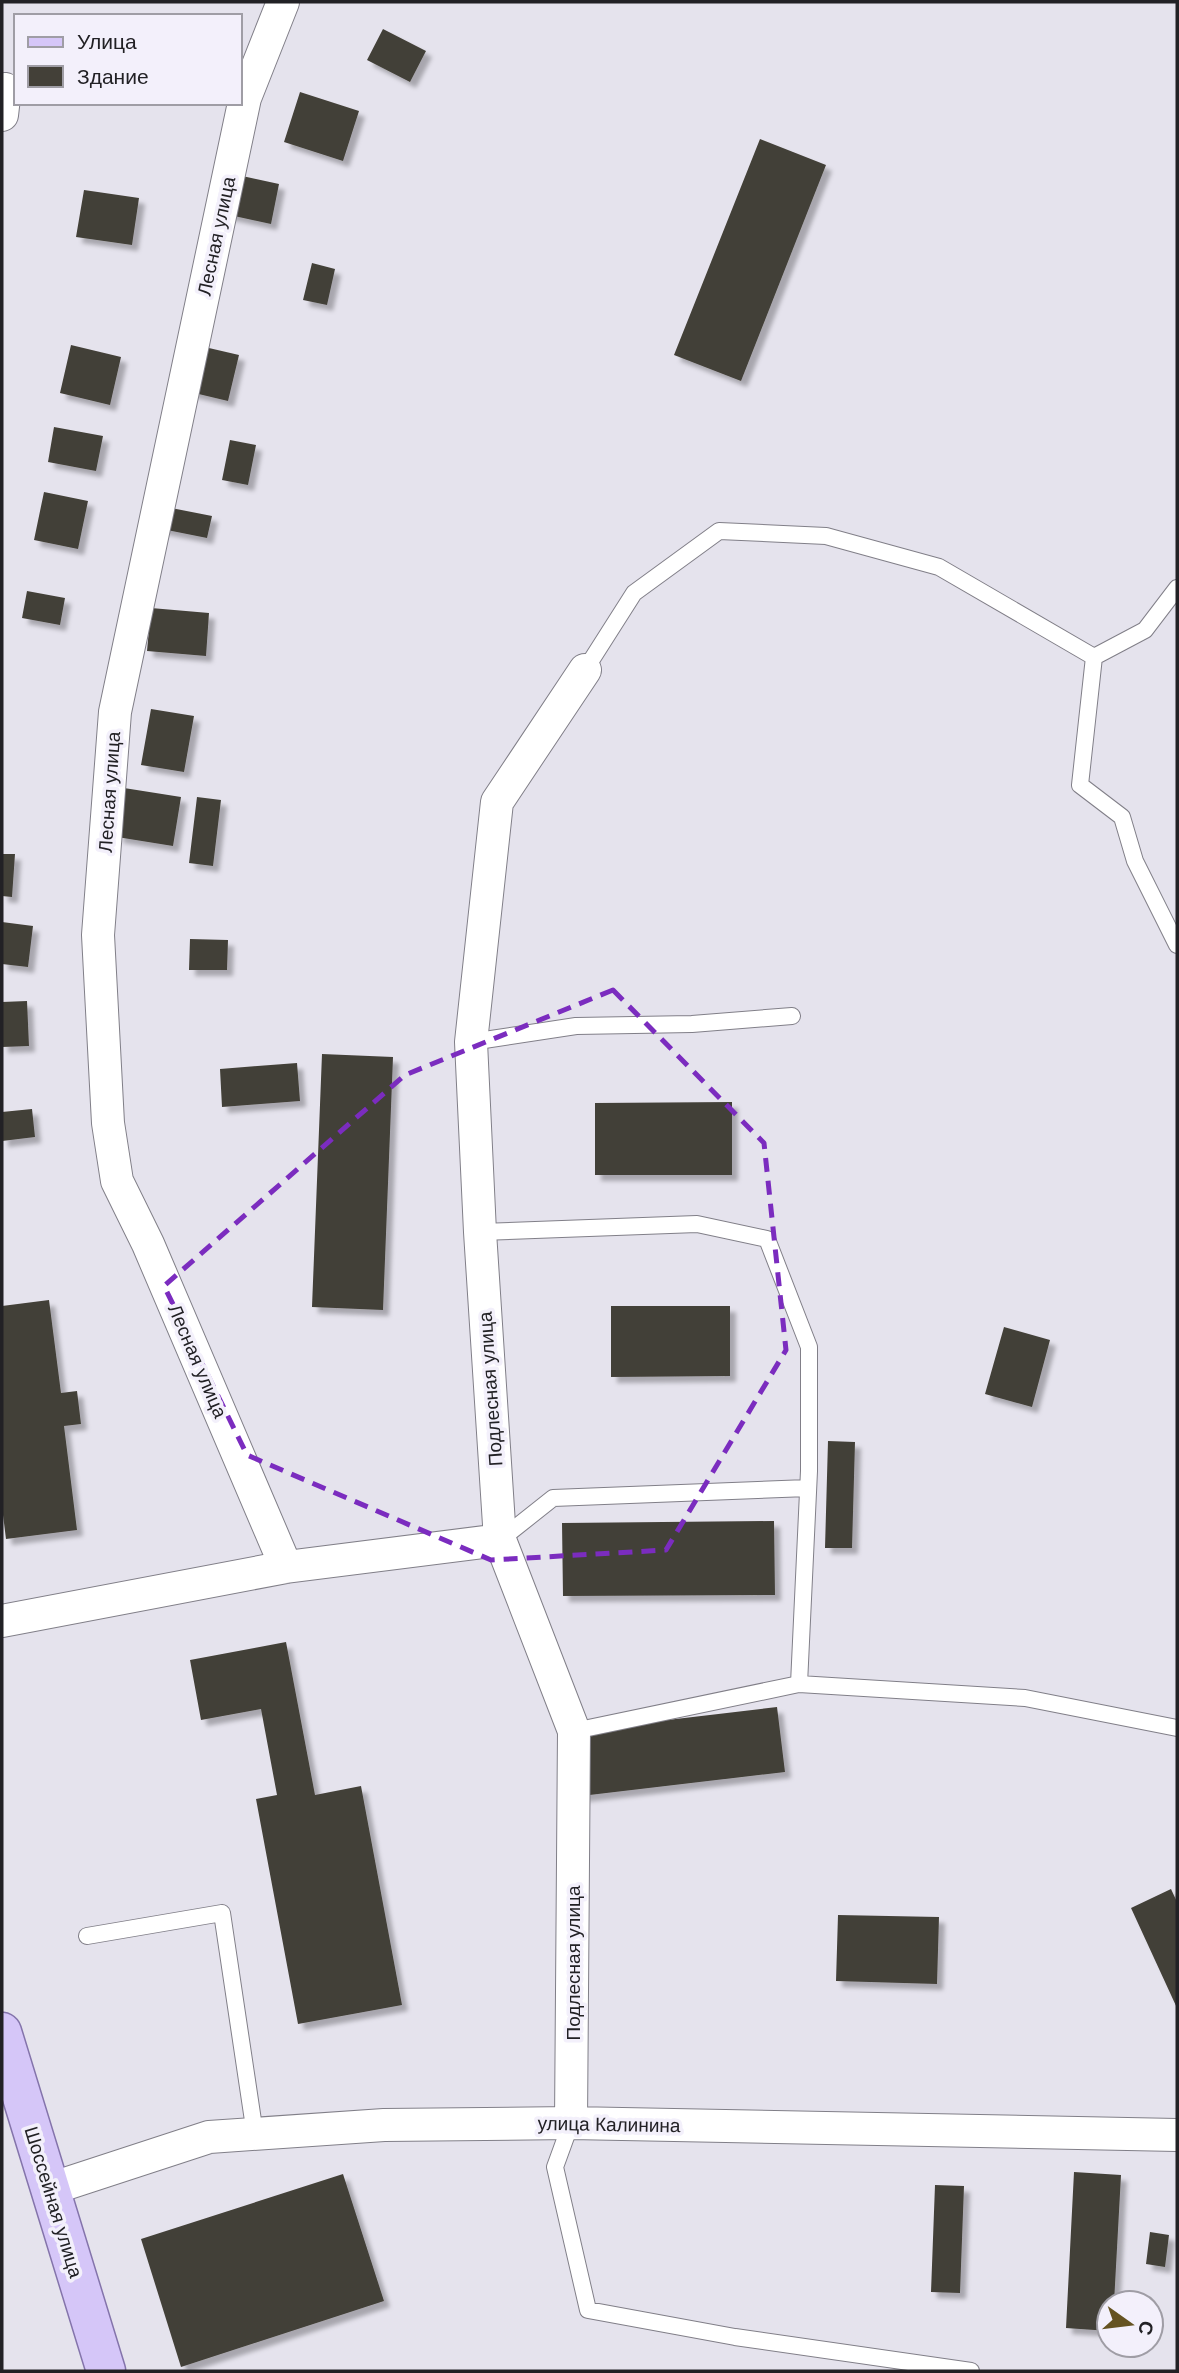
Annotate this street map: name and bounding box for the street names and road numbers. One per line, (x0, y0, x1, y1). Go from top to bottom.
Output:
street label: Лесная улица (194, 174, 239, 298)
street label: Лесная улица (95, 730, 124, 853)
street label: Лесная улица (164, 1301, 231, 1422)
street label: Подлесная улица (475, 1311, 506, 1467)
street label: Подлесная улица (563, 1885, 584, 2040)
street label: улица Калинина (537, 2113, 681, 2136)
street label: Шоссейная улица (21, 2124, 87, 2281)

